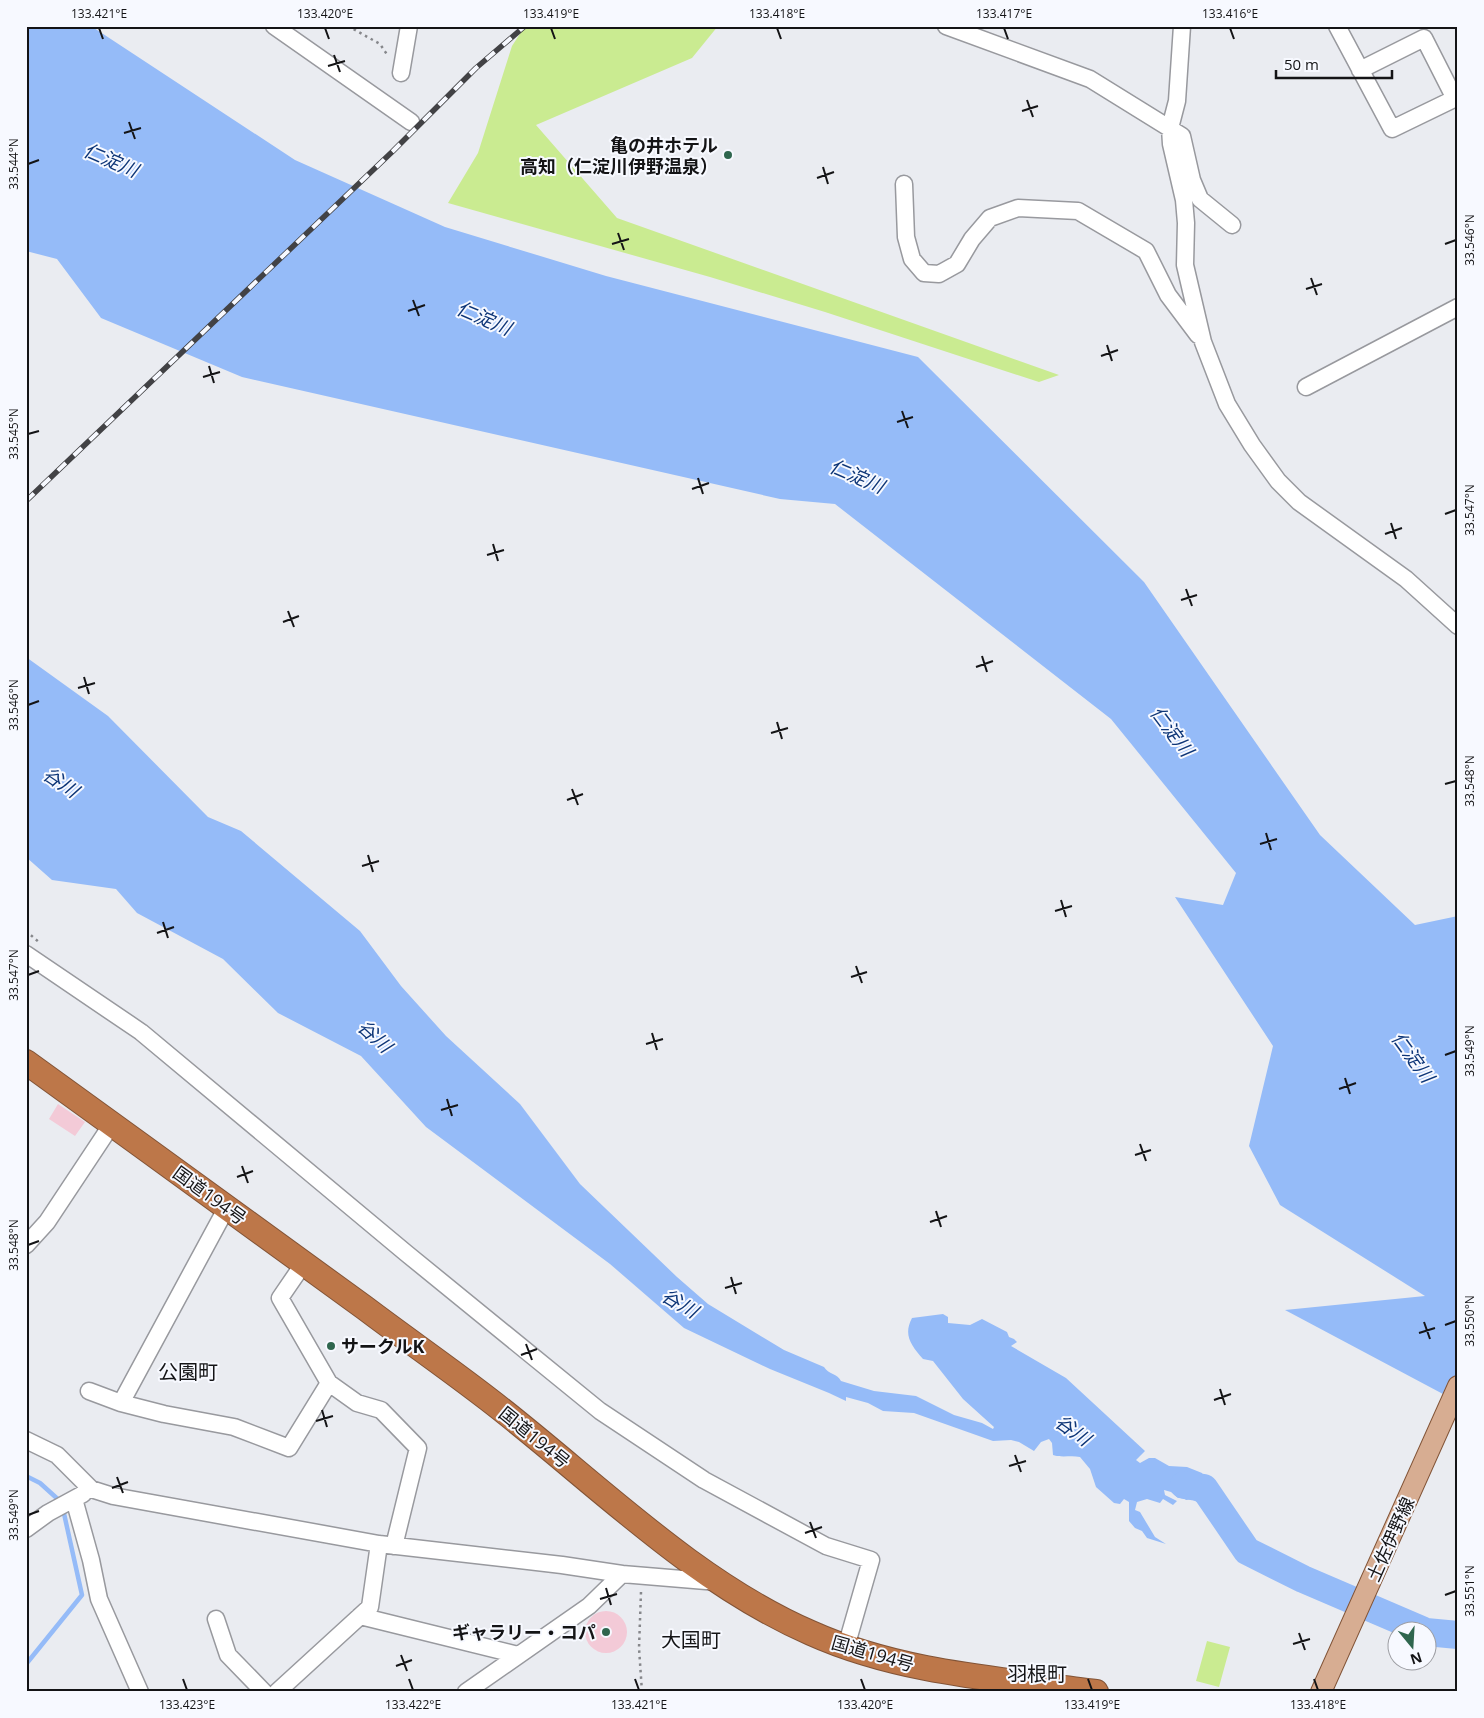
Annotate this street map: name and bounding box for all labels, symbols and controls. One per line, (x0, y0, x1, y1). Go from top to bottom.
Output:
text: 133.421°E (71, 5, 127, 22)
text: 133.420°E (297, 5, 353, 22)
text: 133.419°E (523, 5, 579, 22)
text: 133.418°E (749, 5, 805, 22)
text: 133.417°E (976, 5, 1032, 22)
text: 133.416°E (1202, 5, 1258, 22)
scale bar (1276, 48, 1393, 80)
text: 50 m (1284, 54, 1319, 74)
place label: 亀の井ホテル 高知（仁淀川伊野温泉） (520, 133, 718, 178)
water label: 仁淀川 (80, 137, 144, 184)
text: 33.544°N (5, 138, 22, 190)
marker: 亀の井ホテル 高知（仁淀川伊野温泉） (722, 149, 734, 161)
text: 33.546°N (1461, 214, 1478, 266)
water label: 仁淀川 (453, 295, 517, 342)
text: 33.545°N (5, 408, 22, 460)
water label: 仁淀川 (826, 453, 890, 500)
text: 33.547°N (1461, 484, 1478, 536)
text: 33.546°N (5, 679, 22, 731)
water label: 仁淀川 (1144, 700, 1201, 763)
text: 33.548°N (1461, 755, 1478, 807)
water label: 谷川 (38, 761, 86, 805)
text: 33.547°N (5, 949, 22, 1001)
water label: 谷川 (352, 1014, 399, 1060)
text: 33.549°N (1461, 1025, 1478, 1077)
water label: 仁淀川 (1386, 1026, 1441, 1089)
street label: 国道194号 (169, 1160, 251, 1230)
text: 33.548°N (5, 1219, 22, 1271)
water label: 谷川 (657, 1282, 705, 1325)
text: 33.550°N (1461, 1295, 1478, 1347)
place label: サークルK (341, 1334, 424, 1358)
marker: サークルK (325, 1340, 337, 1352)
district label: 公園町 (158, 1358, 218, 1385)
street label: 国道194号 (494, 1401, 576, 1473)
water label: 谷川 (1050, 1408, 1098, 1453)
text: 33.549°N (5, 1489, 22, 1541)
street label: 土佐伊野線 (1361, 1493, 1419, 1585)
text: 33.551°N (1461, 1565, 1478, 1617)
place label: ギャラリー・コパ (452, 1620, 596, 1644)
north arrow (1386, 1620, 1436, 1670)
marker: ギャラリー・コパ (600, 1626, 612, 1638)
district label: 大国町 (661, 1626, 721, 1653)
street label: 国道194号 (829, 1630, 917, 1676)
text: N (1408, 1648, 1425, 1670)
district label: 羽根町 (1007, 1660, 1067, 1687)
text: 133.423°E (159, 1696, 215, 1713)
text: 133.422°E (385, 1696, 441, 1713)
text: 133.421°E (611, 1696, 667, 1713)
text: 133.420°E (837, 1696, 893, 1713)
text: 133.419°E (1064, 1696, 1120, 1713)
text: 133.418°E (1290, 1696, 1346, 1713)

